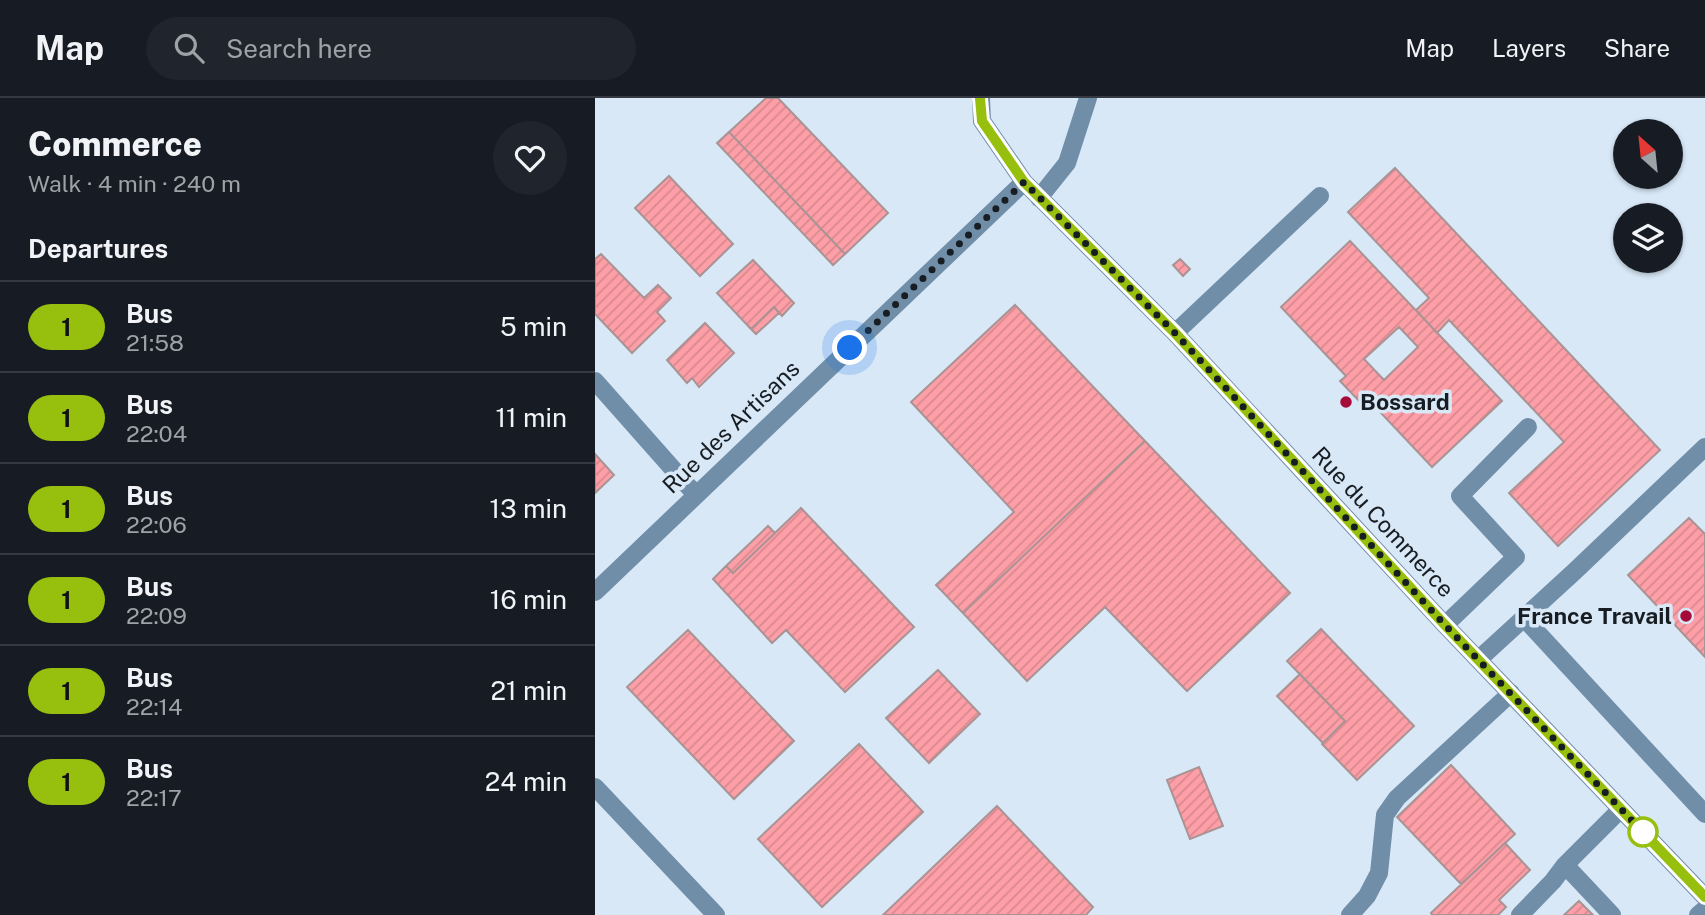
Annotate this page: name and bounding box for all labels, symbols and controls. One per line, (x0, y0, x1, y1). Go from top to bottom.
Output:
search box (146, 17, 636, 80)
text: Map (35, 29, 104, 67)
icon: search (170, 29, 208, 67)
text: Search here (226, 33, 372, 64)
text: Map (1405, 34, 1454, 62)
text: Layers (1492, 34, 1566, 62)
text: Share (1604, 34, 1670, 62)
north arrow (1613, 119, 1683, 189)
map controls (1613, 119, 1683, 273)
button: heart (493, 121, 567, 195)
text: Commerce (28, 125, 202, 163)
text: Walk · 4 min · 240 m (28, 170, 241, 197)
button: layers (1613, 203, 1683, 273)
text: Departures (28, 233, 168, 264)
text: Bus (126, 298, 173, 329)
text: 5 min (500, 311, 567, 342)
text: 1 (61, 313, 72, 341)
text: 21:58 (126, 329, 184, 356)
your location (832, 330, 867, 365)
street label: Rue des Artisans (657, 355, 805, 499)
place label: Bossard (1360, 388, 1450, 415)
text: Bus (126, 389, 173, 420)
marker: Bossard (1338, 394, 1354, 410)
text: 11 min (495, 402, 567, 433)
text: 1 (61, 404, 72, 432)
text: 22:04 (126, 420, 187, 447)
street label: Rue du Commerce (1307, 441, 1460, 602)
text: Bus (126, 480, 173, 511)
text: 13 min (490, 493, 567, 524)
text: 1 (61, 495, 72, 523)
text: 22:06 (126, 511, 187, 538)
text: Bus (126, 571, 173, 602)
text: 16 min (490, 584, 567, 615)
text: 1 (61, 586, 72, 614)
text: 22:09 (126, 602, 187, 629)
place label: France Travail (1517, 602, 1672, 629)
marker: France Travail (1678, 608, 1694, 624)
text: Bus (126, 662, 173, 693)
text: 21 min (491, 675, 567, 706)
text: 1 (61, 677, 72, 705)
text: 22:14 (126, 693, 182, 720)
text: Bus (126, 753, 173, 784)
text: 24 min (485, 766, 567, 797)
text: 1 (61, 768, 72, 796)
text: 22:17 (126, 784, 182, 811)
unlabelled marker (1628, 817, 1658, 847)

